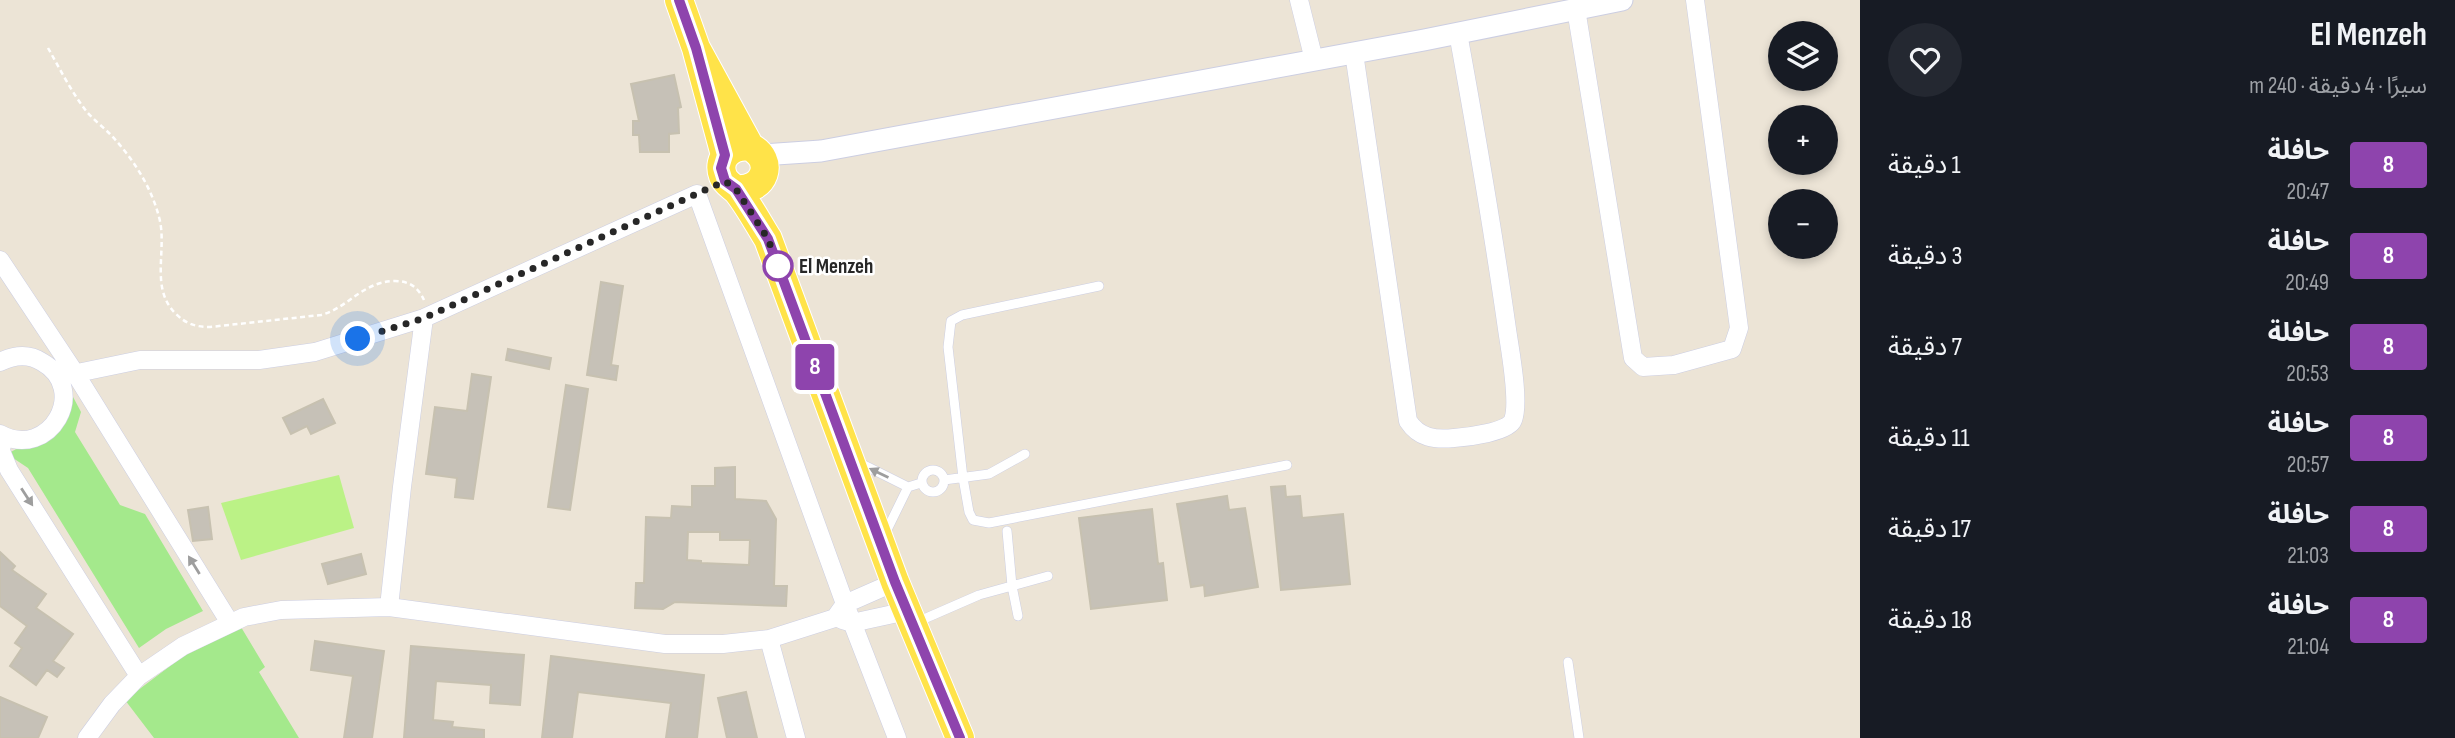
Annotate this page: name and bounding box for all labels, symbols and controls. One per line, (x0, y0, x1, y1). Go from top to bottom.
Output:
text: El Menzeh (2310, 15, 2427, 55)
map controls (1768, 21, 1838, 259)
button: layers (1768, 21, 1838, 91)
button: heart (1888, 23, 1962, 97)
text: سيرًا · 4 دقيقة · 240 m (2249, 72, 2427, 100)
button: + (1768, 105, 1838, 175)
text: حافلة (2268, 136, 2329, 167)
text: 1 دقيقة (1888, 150, 1960, 181)
text: 8 (2383, 150, 2394, 179)
text: 20:47 (2287, 178, 2329, 206)
button: − (1768, 189, 1838, 259)
text: حافلة (2268, 227, 2329, 258)
text: 3 دقيقة (1888, 241, 1962, 272)
text: 8 (2383, 241, 2394, 270)
marker: El Menzeh (763, 251, 793, 281)
place label: El Menzeh (799, 254, 873, 279)
text: 20:49 (2285, 269, 2329, 297)
text: حافلة (2268, 318, 2329, 349)
your location (340, 321, 375, 356)
text: 7 دقيقة (1888, 332, 1962, 363)
text: 8 (2383, 332, 2394, 361)
line badge: 8 (792, 344, 838, 390)
text: 8 (809, 352, 821, 381)
text: 20:53 (2286, 360, 2329, 388)
text: حافلة (2268, 409, 2329, 440)
text: 11 دقيقة (1888, 423, 1970, 454)
text: 8 (2383, 423, 2394, 452)
text: 20:57 (2287, 451, 2329, 479)
one-way arrow (869, 467, 889, 478)
one-way arrow (20, 488, 34, 506)
text: حافلة (2268, 500, 2329, 531)
text: 17 دقيقة (1888, 514, 1971, 545)
text: 8 (2383, 514, 2394, 543)
text: 21:03 (2287, 542, 2329, 570)
one-way arrow (188, 556, 200, 575)
text: حافلة (2268, 591, 2329, 622)
text: 18 دقيقة (1888, 605, 1972, 636)
text: 8 (2383, 605, 2394, 634)
text: 21:04 (2287, 633, 2329, 661)

